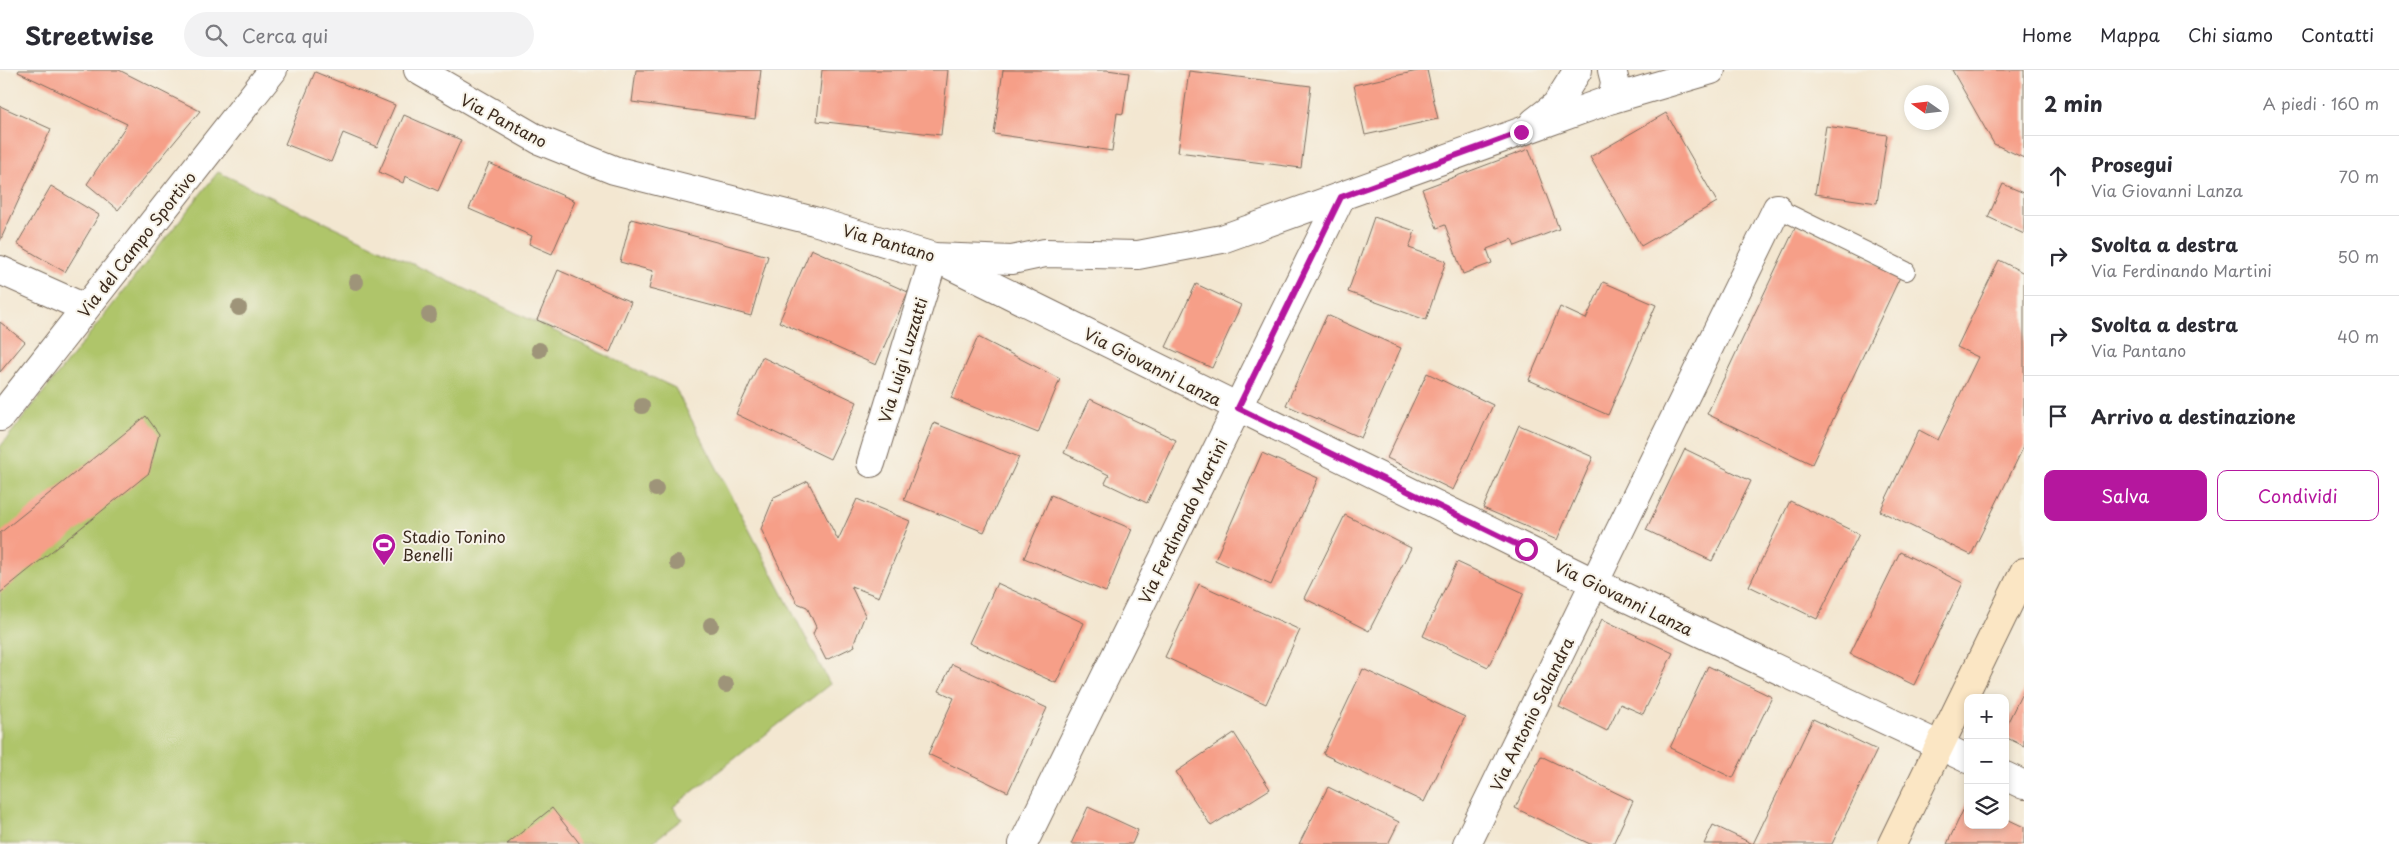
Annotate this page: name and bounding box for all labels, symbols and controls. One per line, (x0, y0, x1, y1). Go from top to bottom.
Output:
search box (184, 12, 534, 57)
text: Streetwise (25, 17, 154, 53)
icon: search (202, 21, 230, 49)
text: Cerca qui (242, 21, 328, 49)
text: Home (2022, 21, 2072, 48)
text: Mappa (2100, 21, 2160, 48)
text: Chi siamo (2188, 21, 2273, 48)
text: Contatti (2301, 21, 2374, 48)
north arrow (1904, 85, 1949, 130)
street label: Via Pantano (456, 87, 552, 153)
text: 2 min (2044, 87, 2103, 119)
text: A piedi · 160 m (2263, 91, 2379, 115)
route end (1510, 121, 1533, 144)
text: Prosegui (2091, 150, 2173, 178)
icon: ahead (2044, 162, 2072, 190)
text: 70 m (2339, 164, 2379, 188)
street label: Via del Campo Sportivo (71, 166, 201, 322)
text: Via Giovanni Lanza (2091, 178, 2243, 202)
street label: Via Pantano (840, 217, 938, 267)
text: Svolta a destra (2091, 230, 2238, 258)
icon: right (2044, 242, 2072, 270)
text: 50 m (2338, 244, 2379, 268)
text: Via Ferdinando Martini (2091, 258, 2272, 282)
street label: Via Luigi Luzzatti (871, 294, 933, 426)
text: Svolta a destra (2091, 310, 2238, 338)
street label: Via Giovanni Lanza (1080, 321, 1227, 411)
icon: right (2044, 322, 2072, 350)
text: 40 m (2337, 324, 2379, 348)
text: Via Pantano (2091, 338, 2186, 362)
icon: arrive (2044, 402, 2072, 430)
text: Arrivo a destinazione (2091, 402, 2296, 430)
street label: Via Ferdinando Martini (1132, 434, 1232, 608)
button: Salva (2044, 470, 2207, 521)
button: Condividi (2217, 470, 2379, 521)
place label: Stadio Tonino Benelli (402, 524, 506, 566)
sports icon: Stadio Tonino Benelli (371, 532, 397, 566)
route start (1515, 538, 1538, 561)
street label: Via Giovanni Lanza (1551, 553, 1698, 641)
street label: Via Antonio Salandra (1483, 633, 1579, 795)
map controls (1964, 694, 2009, 829)
button: + (1964, 694, 2009, 739)
button: − (1964, 739, 2009, 784)
button: layers (1964, 784, 2009, 829)

